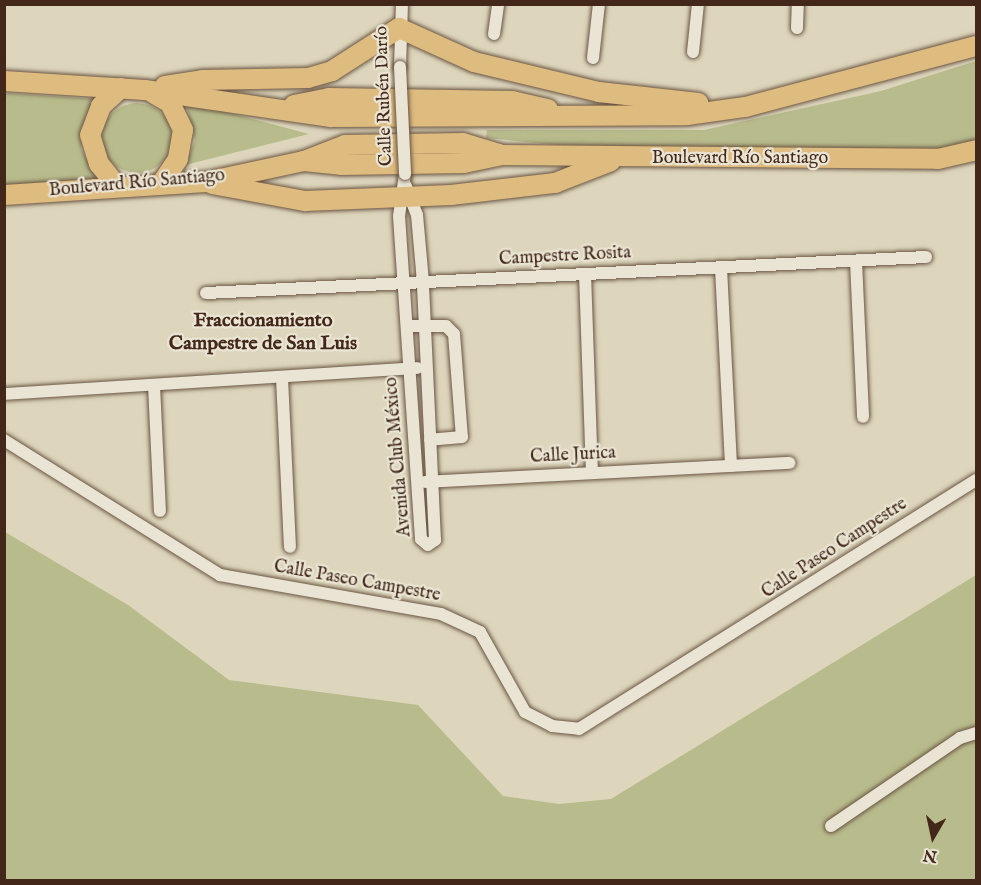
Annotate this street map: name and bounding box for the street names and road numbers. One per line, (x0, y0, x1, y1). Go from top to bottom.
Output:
street label: Calle Rubén Darío (372, 26, 398, 166)
street label: Boulevard Río Santiago (652, 148, 828, 170)
street label: Boulevard Río Santiago (48, 166, 226, 202)
street label: Campestre Rosita (498, 243, 632, 271)
street label: Avenida Club México (381, 376, 417, 538)
street label: Calle Jurica (530, 443, 616, 469)
street label: Calle Paseo Campestre (758, 494, 912, 604)
street label: Calle Paseo Campestre (272, 557, 442, 607)

